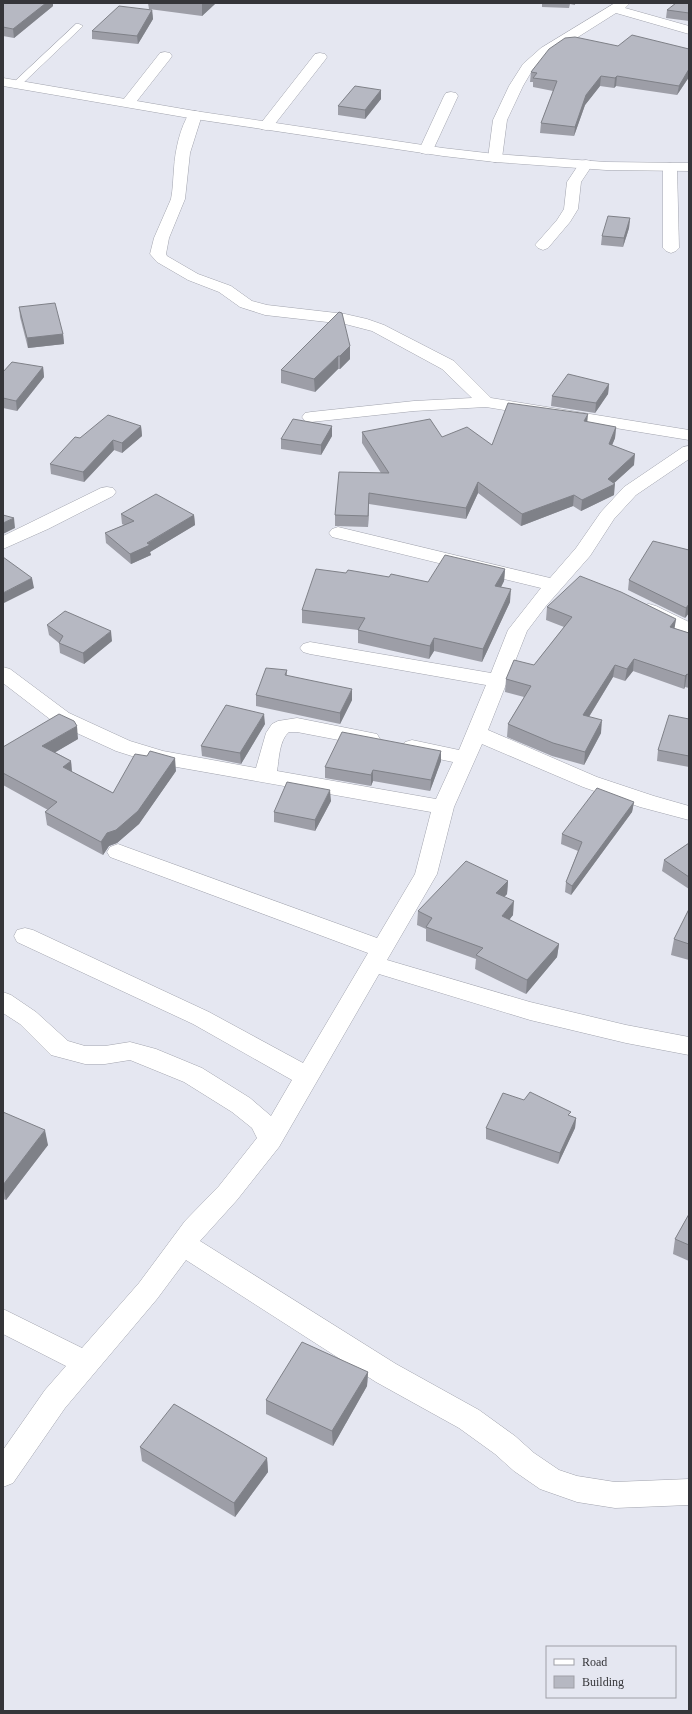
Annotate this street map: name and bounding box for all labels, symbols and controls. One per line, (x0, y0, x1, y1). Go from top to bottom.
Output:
legend (546, 1646, 676, 1698)
text: Road (582, 1655, 607, 1669)
text: Building (582, 1675, 624, 1689)

